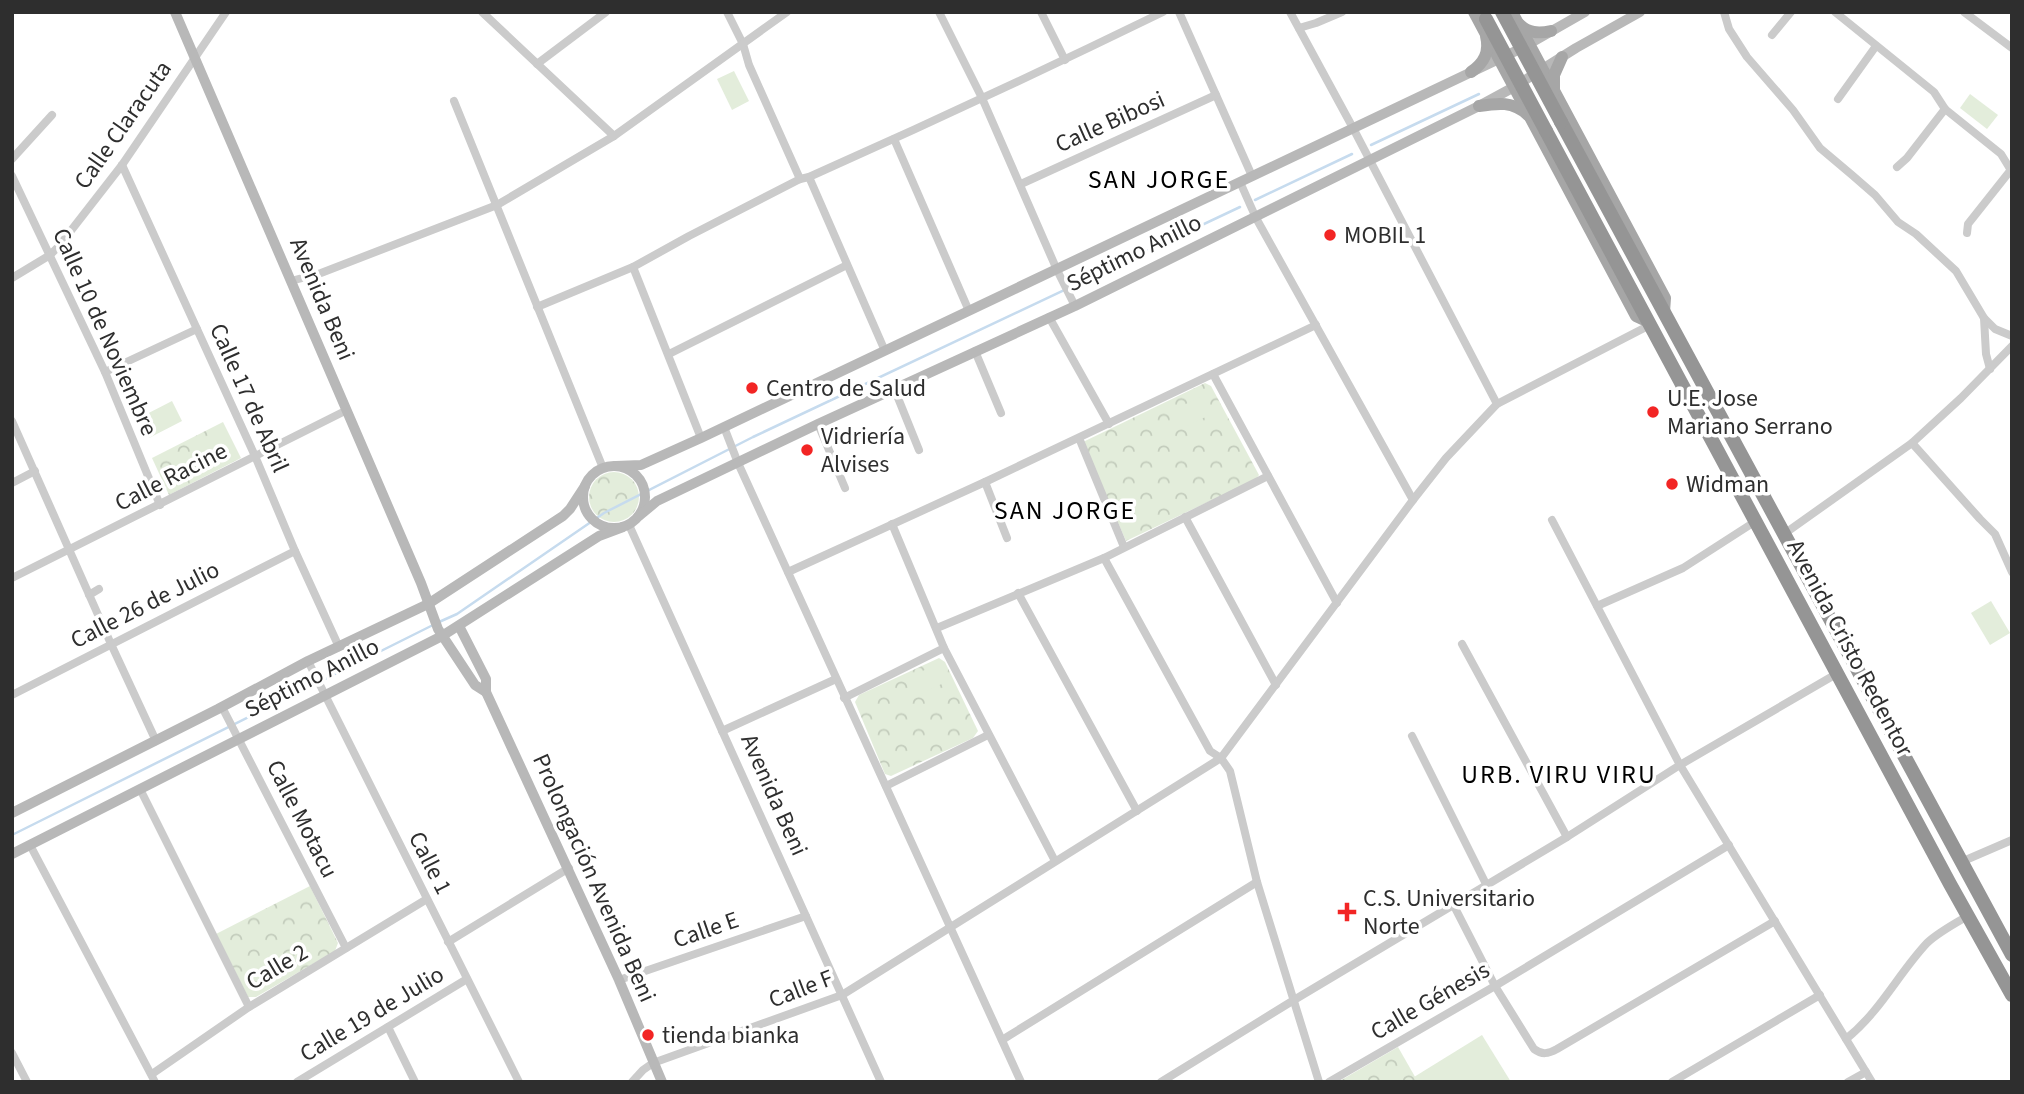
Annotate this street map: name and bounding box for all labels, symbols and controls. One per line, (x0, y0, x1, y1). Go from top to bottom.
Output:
street label: Calle Claracuta (66, 53, 180, 197)
street label: Calle Bibosi (1049, 82, 1171, 162)
district label: SAN JORGE (1088, 161, 1230, 198)
street label: Séptimo Anillo (1060, 205, 1208, 301)
place label: MOBIL 1 (1344, 218, 1426, 253)
street label: Calle 10 de Noviembre (43, 223, 167, 441)
marker: MOBIL 1 (1322, 227, 1338, 243)
street label: Avenida Beni (280, 232, 364, 366)
street label: Calle 17 de Abril (200, 318, 298, 478)
place label: Centro de Salud (766, 371, 926, 406)
marker: Centro de Salud (744, 380, 760, 396)
place label: U.E. Jose Mariano Serrano (1667, 381, 1833, 444)
marker: U.E. Jose Mariano Serrano (1645, 404, 1661, 420)
place label: Vidriería Alvises (821, 419, 905, 482)
street label: Calle Racine (109, 434, 233, 520)
marker: Vidriería Alvises (799, 442, 815, 458)
place label: Widman (1686, 467, 1769, 502)
marker: Widman (1664, 476, 1680, 492)
district label: SAN JORGE (994, 492, 1136, 529)
street label: Avenida Cristo Redentor (1778, 533, 1922, 763)
street label: Calle 26 de Julio (64, 552, 226, 658)
street label: Séptimo Anillo (239, 629, 385, 727)
street label: Avenida Beni (732, 728, 816, 862)
street label: Prolongación Avenida Beni (523, 748, 665, 1008)
street label: Calle Motacu (257, 754, 347, 884)
district label: URB. VIRU VIRU (1461, 756, 1657, 793)
street label: Calle 1 (399, 825, 461, 901)
place label: C.S. Universitario Norte (1363, 881, 1535, 944)
street label: Calle E (668, 902, 744, 958)
marker: C.S. Universitario Norte (1337, 902, 1357, 922)
street label: Calle 2 (239, 935, 315, 999)
street label: Calle Génesis (1364, 953, 1496, 1049)
street label: Calle 19 de Julio (293, 957, 451, 1071)
street label: Calle F (764, 961, 838, 1017)
place label: tienda bianka (662, 1018, 799, 1053)
marker: tienda bianka (640, 1027, 656, 1043)

